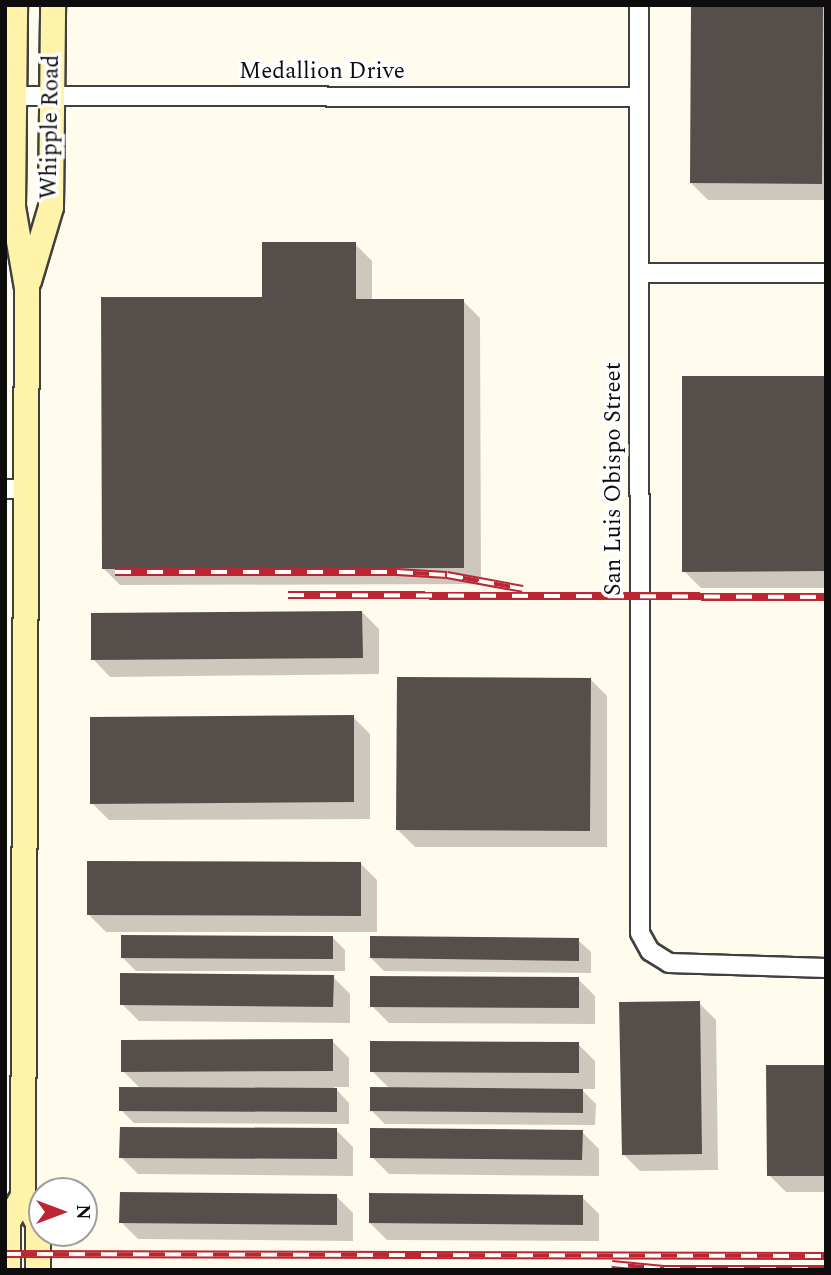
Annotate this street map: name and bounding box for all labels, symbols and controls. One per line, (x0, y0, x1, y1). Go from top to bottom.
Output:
street label: Whipple Road (36, 54, 66, 200)
street label: Medallion Drive (239, 58, 405, 86)
street label: San Luis Obispo Street (600, 362, 628, 596)
north arrow (28, 1177, 98, 1247)
text: N (68, 1204, 97, 1220)

